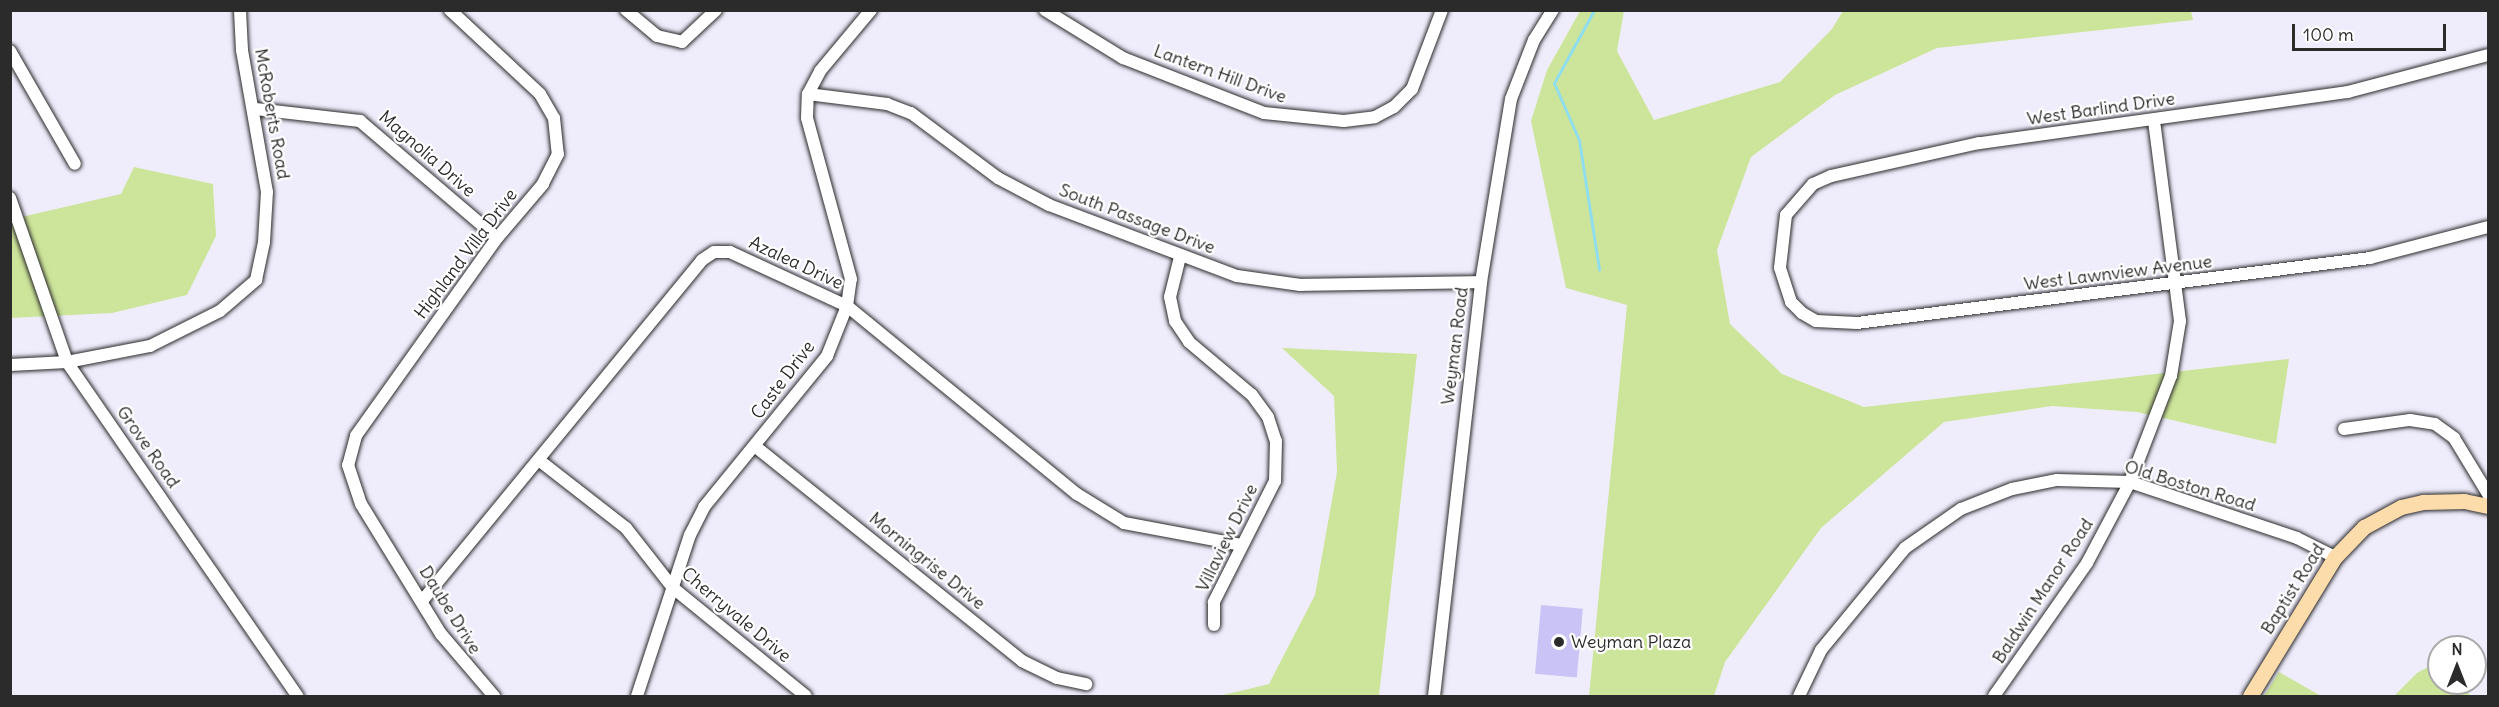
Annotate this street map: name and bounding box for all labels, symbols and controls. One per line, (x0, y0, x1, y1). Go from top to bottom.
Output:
scale bar (2295, 12, 2450, 50)
text: 100 m (2303, 23, 2354, 46)
street label: Lantern Hill Drive (1151, 40, 1289, 108)
street label: McRoberts Road (250, 47, 294, 181)
street label: West Barlind Drive (2026, 88, 2176, 130)
street label: Magnolia Drive (374, 106, 480, 202)
street label: South Passage Drive (1056, 179, 1218, 259)
street label: Highland Villa Drive (410, 185, 522, 323)
street label: Azalea Drive (746, 232, 846, 294)
street label: West Lawnview Avenue (2023, 251, 2213, 295)
street label: Weyman Road (1437, 286, 1473, 406)
street label: Caste Drive (747, 337, 819, 423)
street label: Grove Road (112, 402, 184, 492)
street label: Old Boston Road (2122, 456, 2258, 516)
street label: Villaview Drive (1192, 481, 1262, 595)
street label: Morningrise Drive (865, 508, 989, 614)
street label: Baldwin Manor Road (1988, 514, 2098, 668)
street label: Baptist Road (2257, 540, 2329, 638)
street label: Daube Drive (414, 562, 486, 658)
street label: Cherryvale Drive (677, 563, 795, 667)
place label: Weyman Plaza (1571, 631, 1691, 653)
marker: Weyman Plaza (1552, 635, 1566, 649)
north arrow (2427, 635, 2487, 695)
text: N (2451, 639, 2463, 659)

